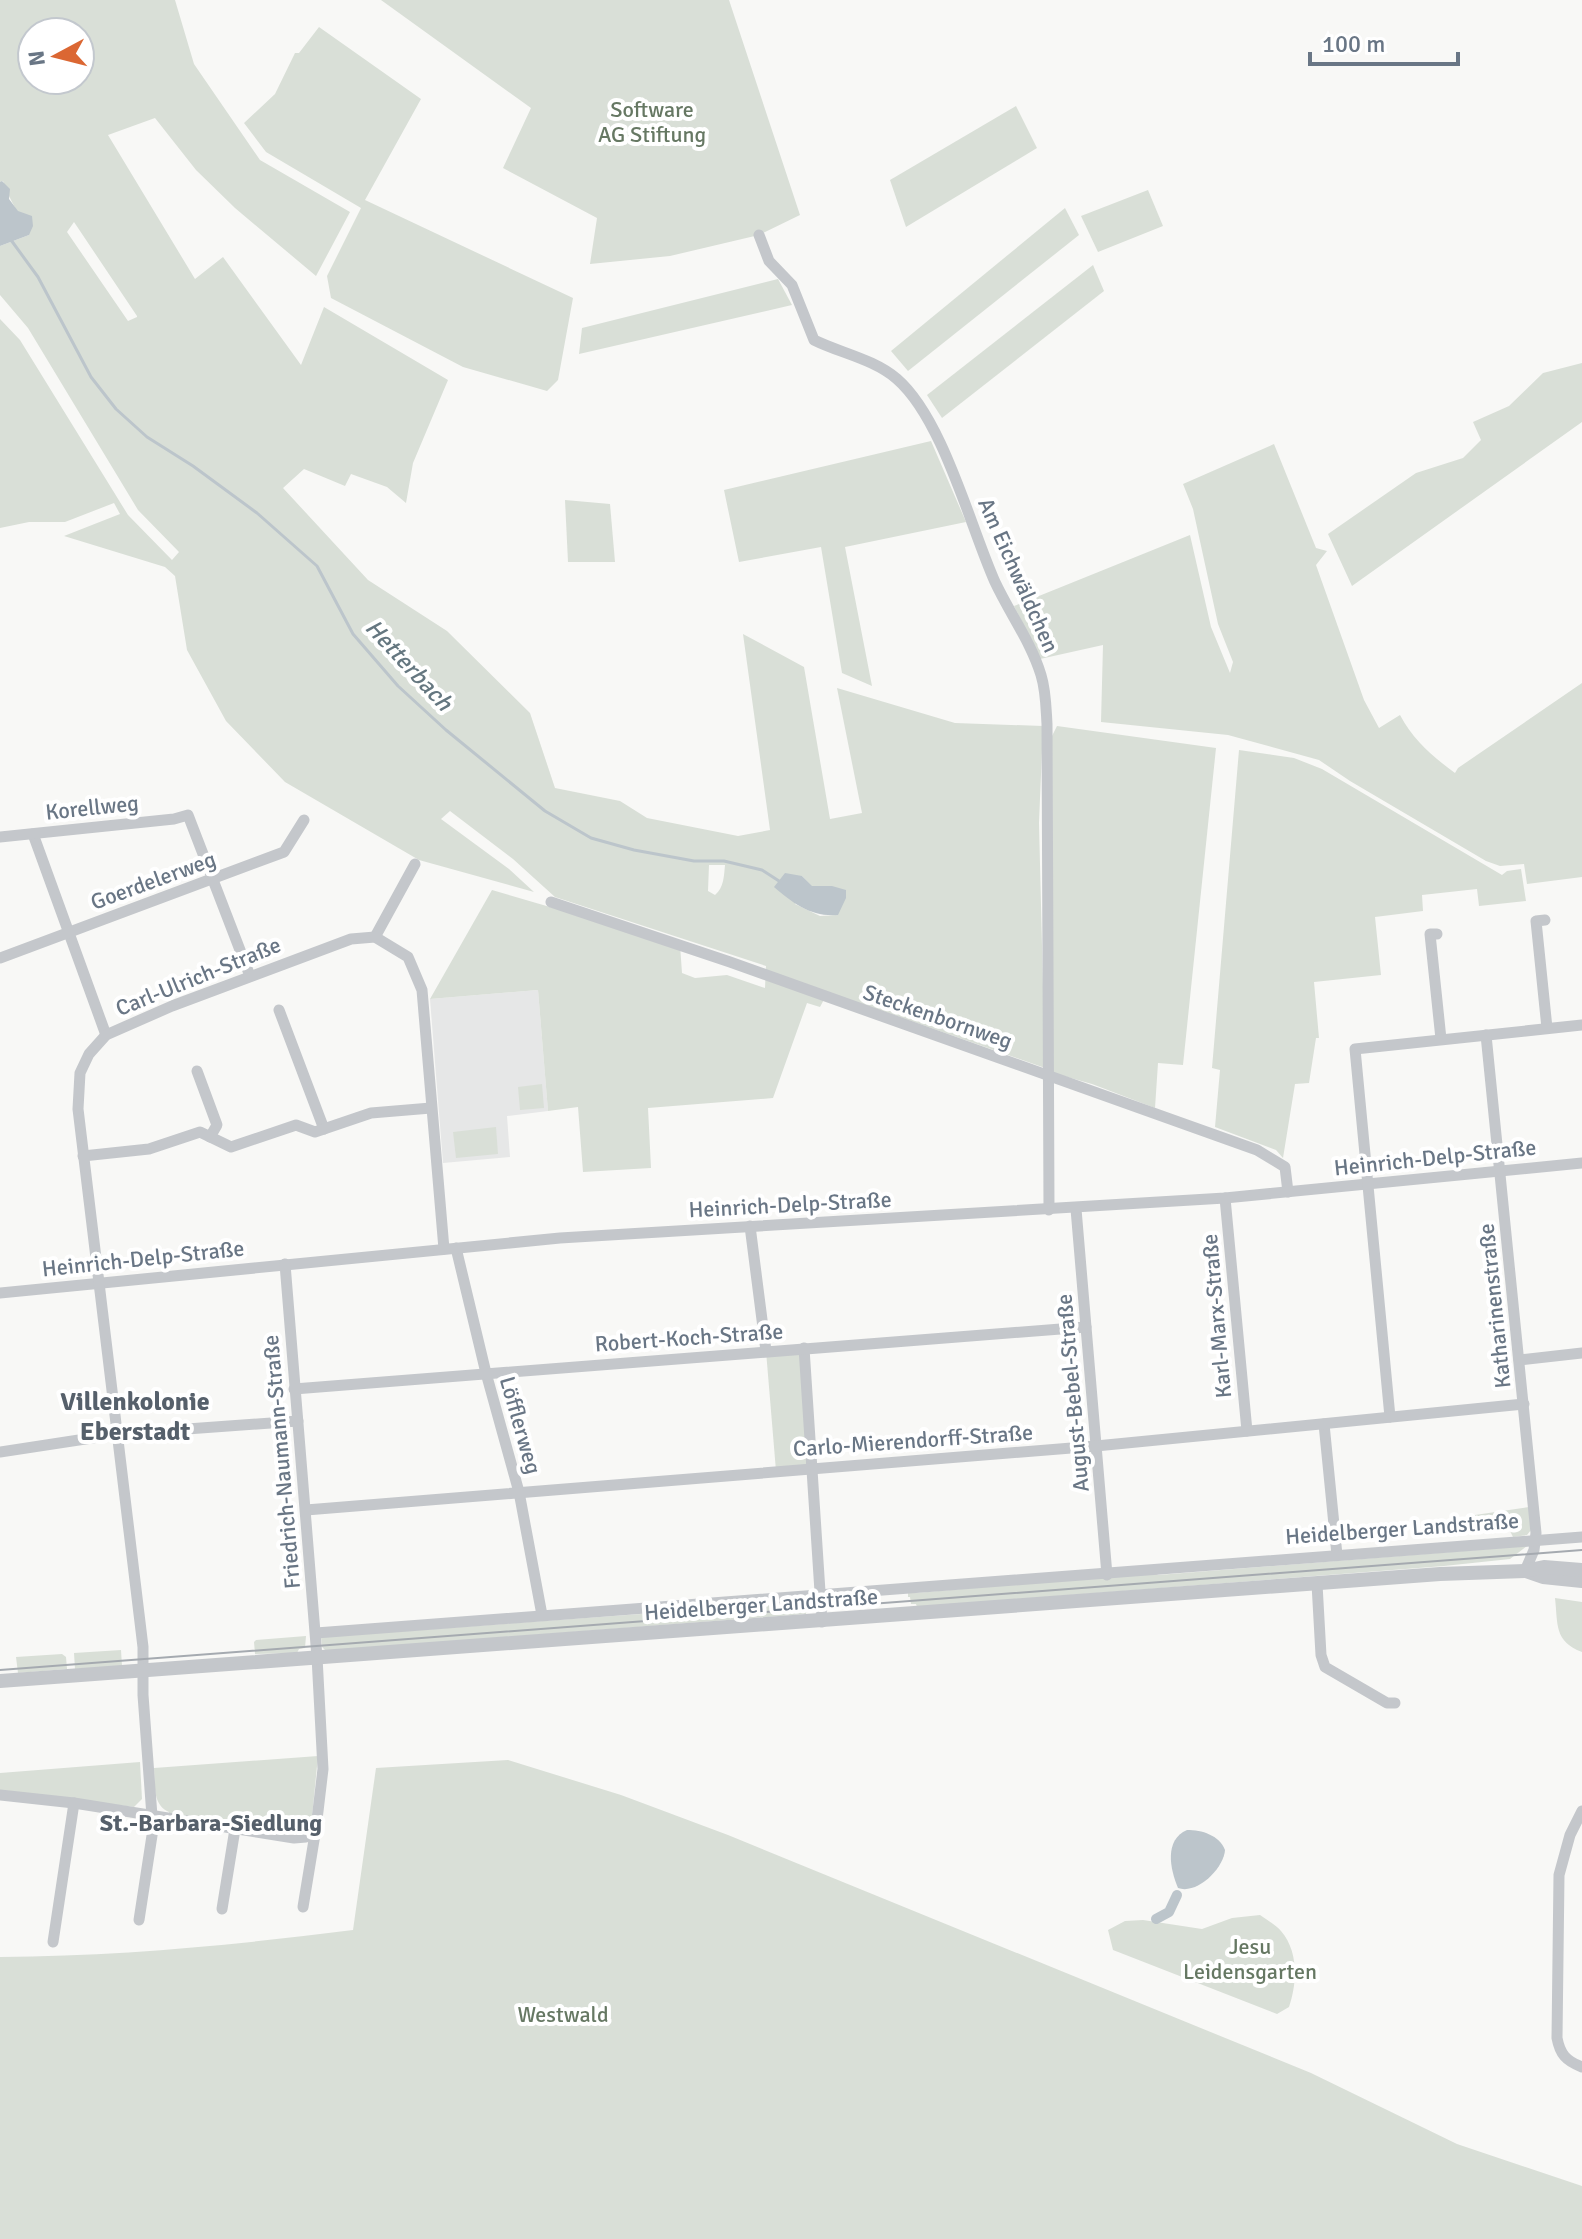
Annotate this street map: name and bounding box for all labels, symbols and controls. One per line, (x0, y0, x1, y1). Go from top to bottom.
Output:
north arrow (16, 16, 96, 96)
scale bar (1310, 16, 1458, 66)
text: 100 m (1322, 29, 1385, 59)
text: N (22, 49, 51, 68)
park label: Software AG Stiftung (598, 96, 706, 148)
street label: Am Eichwäldchen (972, 494, 1065, 657)
water label: Hetterbach (359, 613, 460, 718)
street label: Korellweg (44, 789, 140, 826)
street label: Goerdelerweg (87, 845, 219, 916)
street label: Carl-Ulrich-Straße (112, 931, 285, 1022)
street label: Steckenbornweg (860, 978, 1016, 1055)
street label: Heinrich-Delp-Straße (1333, 1133, 1538, 1182)
street label: Heinrich-Delp-Straße (688, 1186, 892, 1223)
street label: Katharinenstraße (1472, 1222, 1517, 1390)
street label: Karl-Marx-Straße (1196, 1233, 1237, 1399)
street label: Heinrich-Delp-Straße (41, 1234, 246, 1283)
street label: August-Bebel-Straße (1050, 1293, 1095, 1493)
street label: Robert-Koch-Straße (594, 1317, 784, 1358)
street label: Friedrich-Naumann-Straße (257, 1334, 306, 1590)
street label: Löfflerweg (494, 1373, 547, 1477)
district label: Villenkolonie Eberstadt (60, 1386, 210, 1448)
street label: Carlo-Mierendorff-Straße (792, 1419, 1034, 1462)
street label: Heidelberger Landstraße (1284, 1507, 1520, 1550)
street label: Heidelberger Landstraße (643, 1583, 879, 1626)
district label: St.-Barbara-Siedlung (100, 1808, 322, 1838)
park label: Jesu Leidensgarten (1183, 1933, 1317, 1985)
park label: Westwald (517, 2001, 609, 2028)

